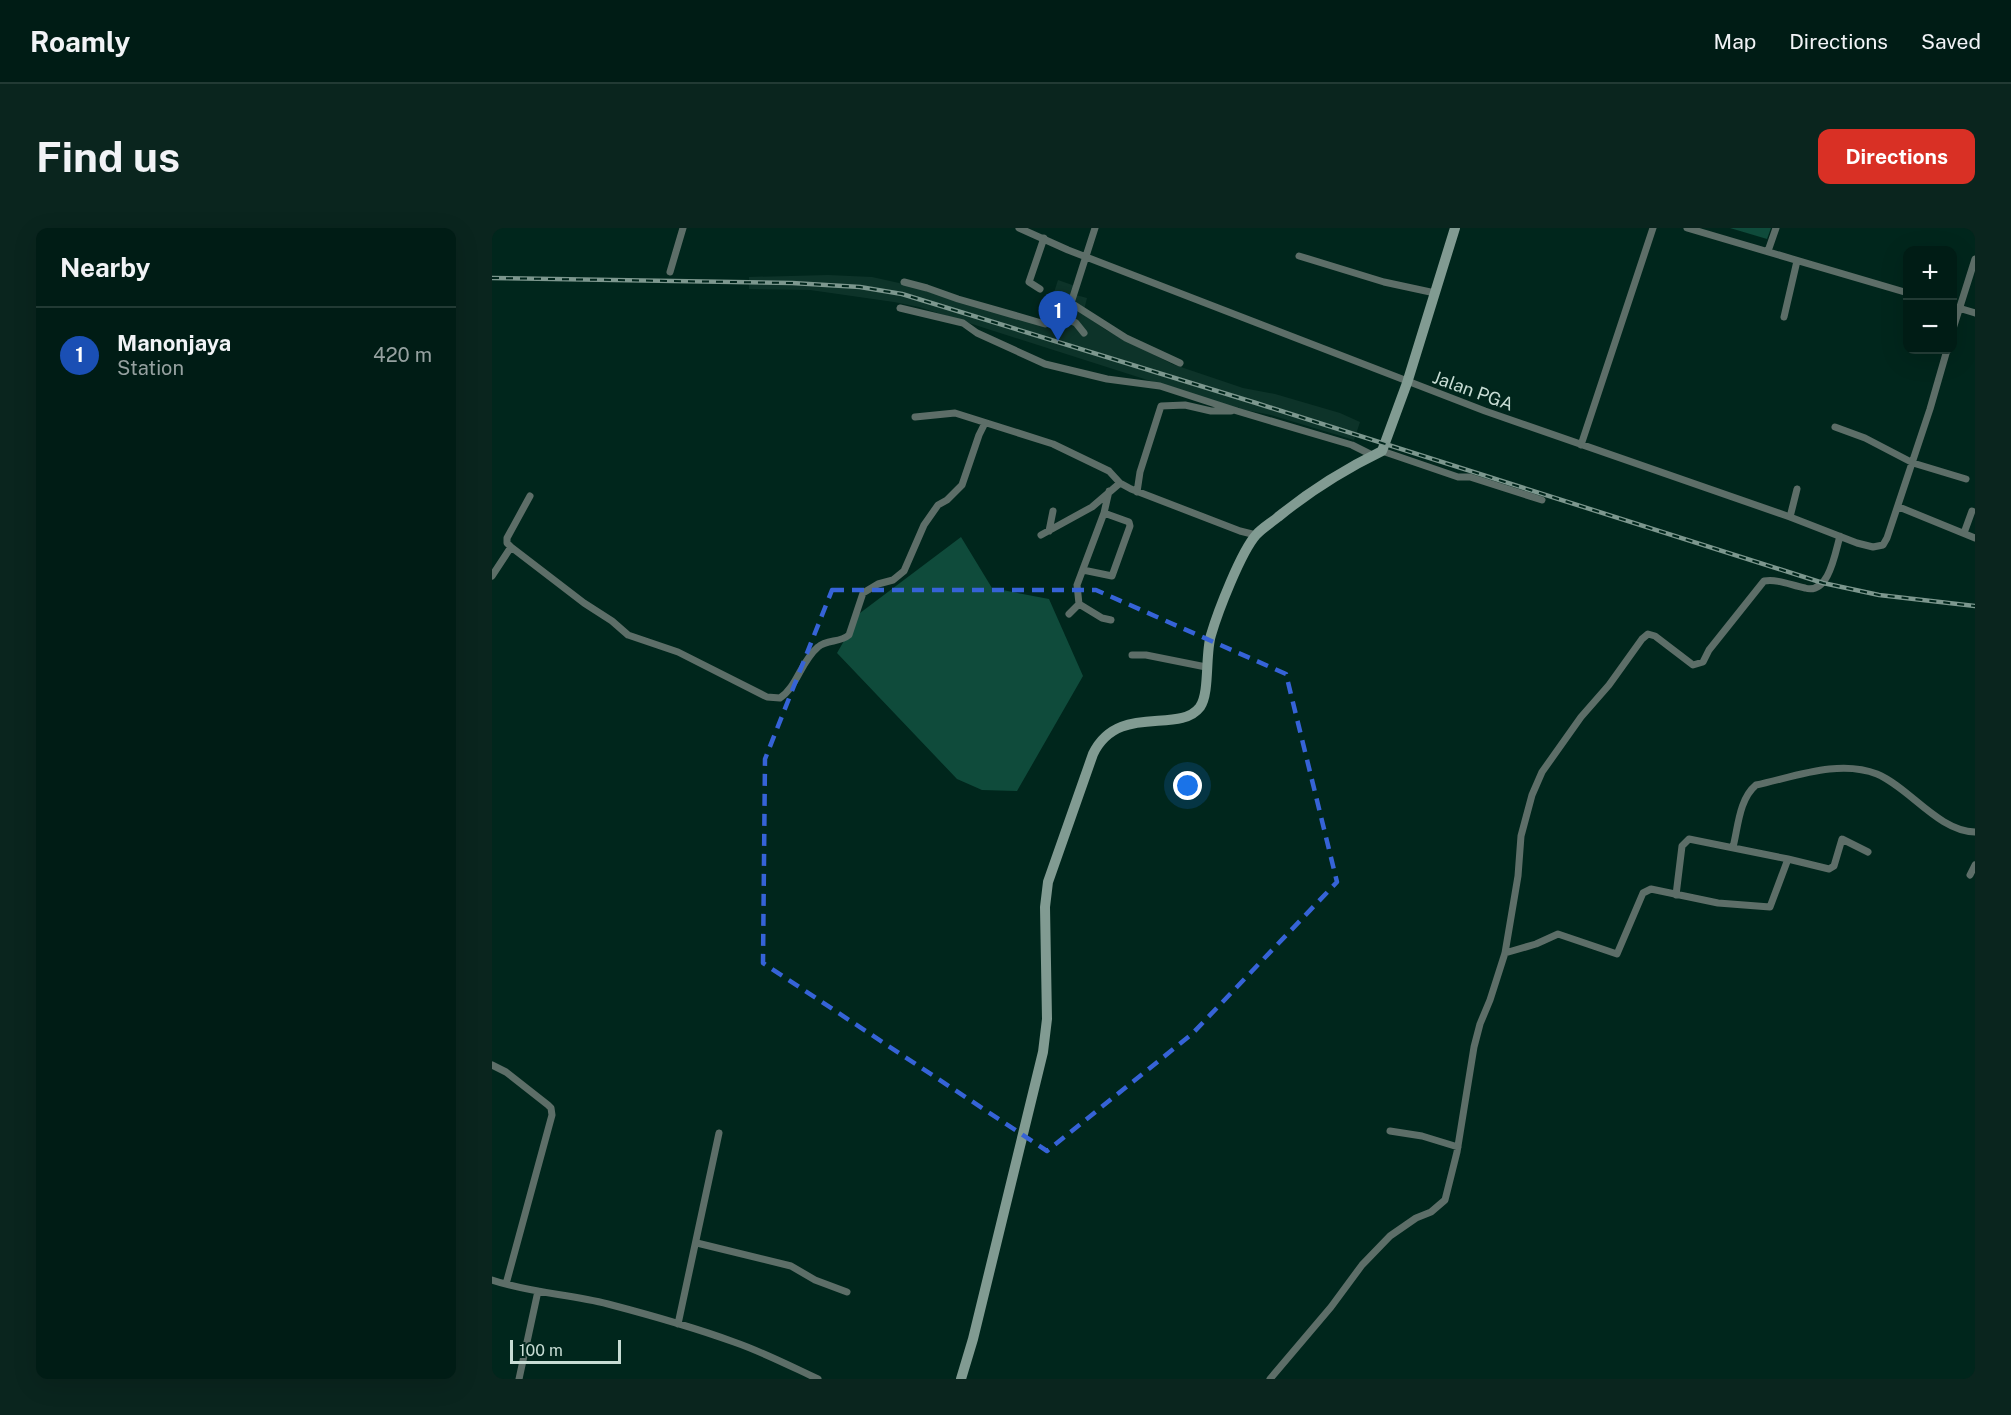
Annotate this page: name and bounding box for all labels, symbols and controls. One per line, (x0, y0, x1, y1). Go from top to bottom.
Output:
text: Roamly (30, 25, 130, 58)
text: Map (1714, 29, 1756, 54)
text: Directions (1789, 29, 1888, 54)
text: Saved (1921, 29, 1981, 54)
button: Directions (1818, 129, 1975, 184)
text: Find us (36, 132, 180, 181)
map controls (1903, 246, 1957, 354)
button: + (1903, 246, 1957, 300)
text: Nearby (60, 252, 150, 283)
pin: 1 (1038, 291, 1078, 341)
button: − (1903, 300, 1957, 354)
text: Manonjaya (117, 330, 231, 356)
text: 1 (75, 343, 84, 367)
text: 420 m (373, 343, 432, 367)
text: Station (117, 356, 184, 380)
street label: Jalan PGA (1430, 366, 1517, 415)
your location (1173, 771, 1202, 800)
scale bar (510, 1337, 621, 1364)
text: 100 m (519, 1341, 563, 1360)

